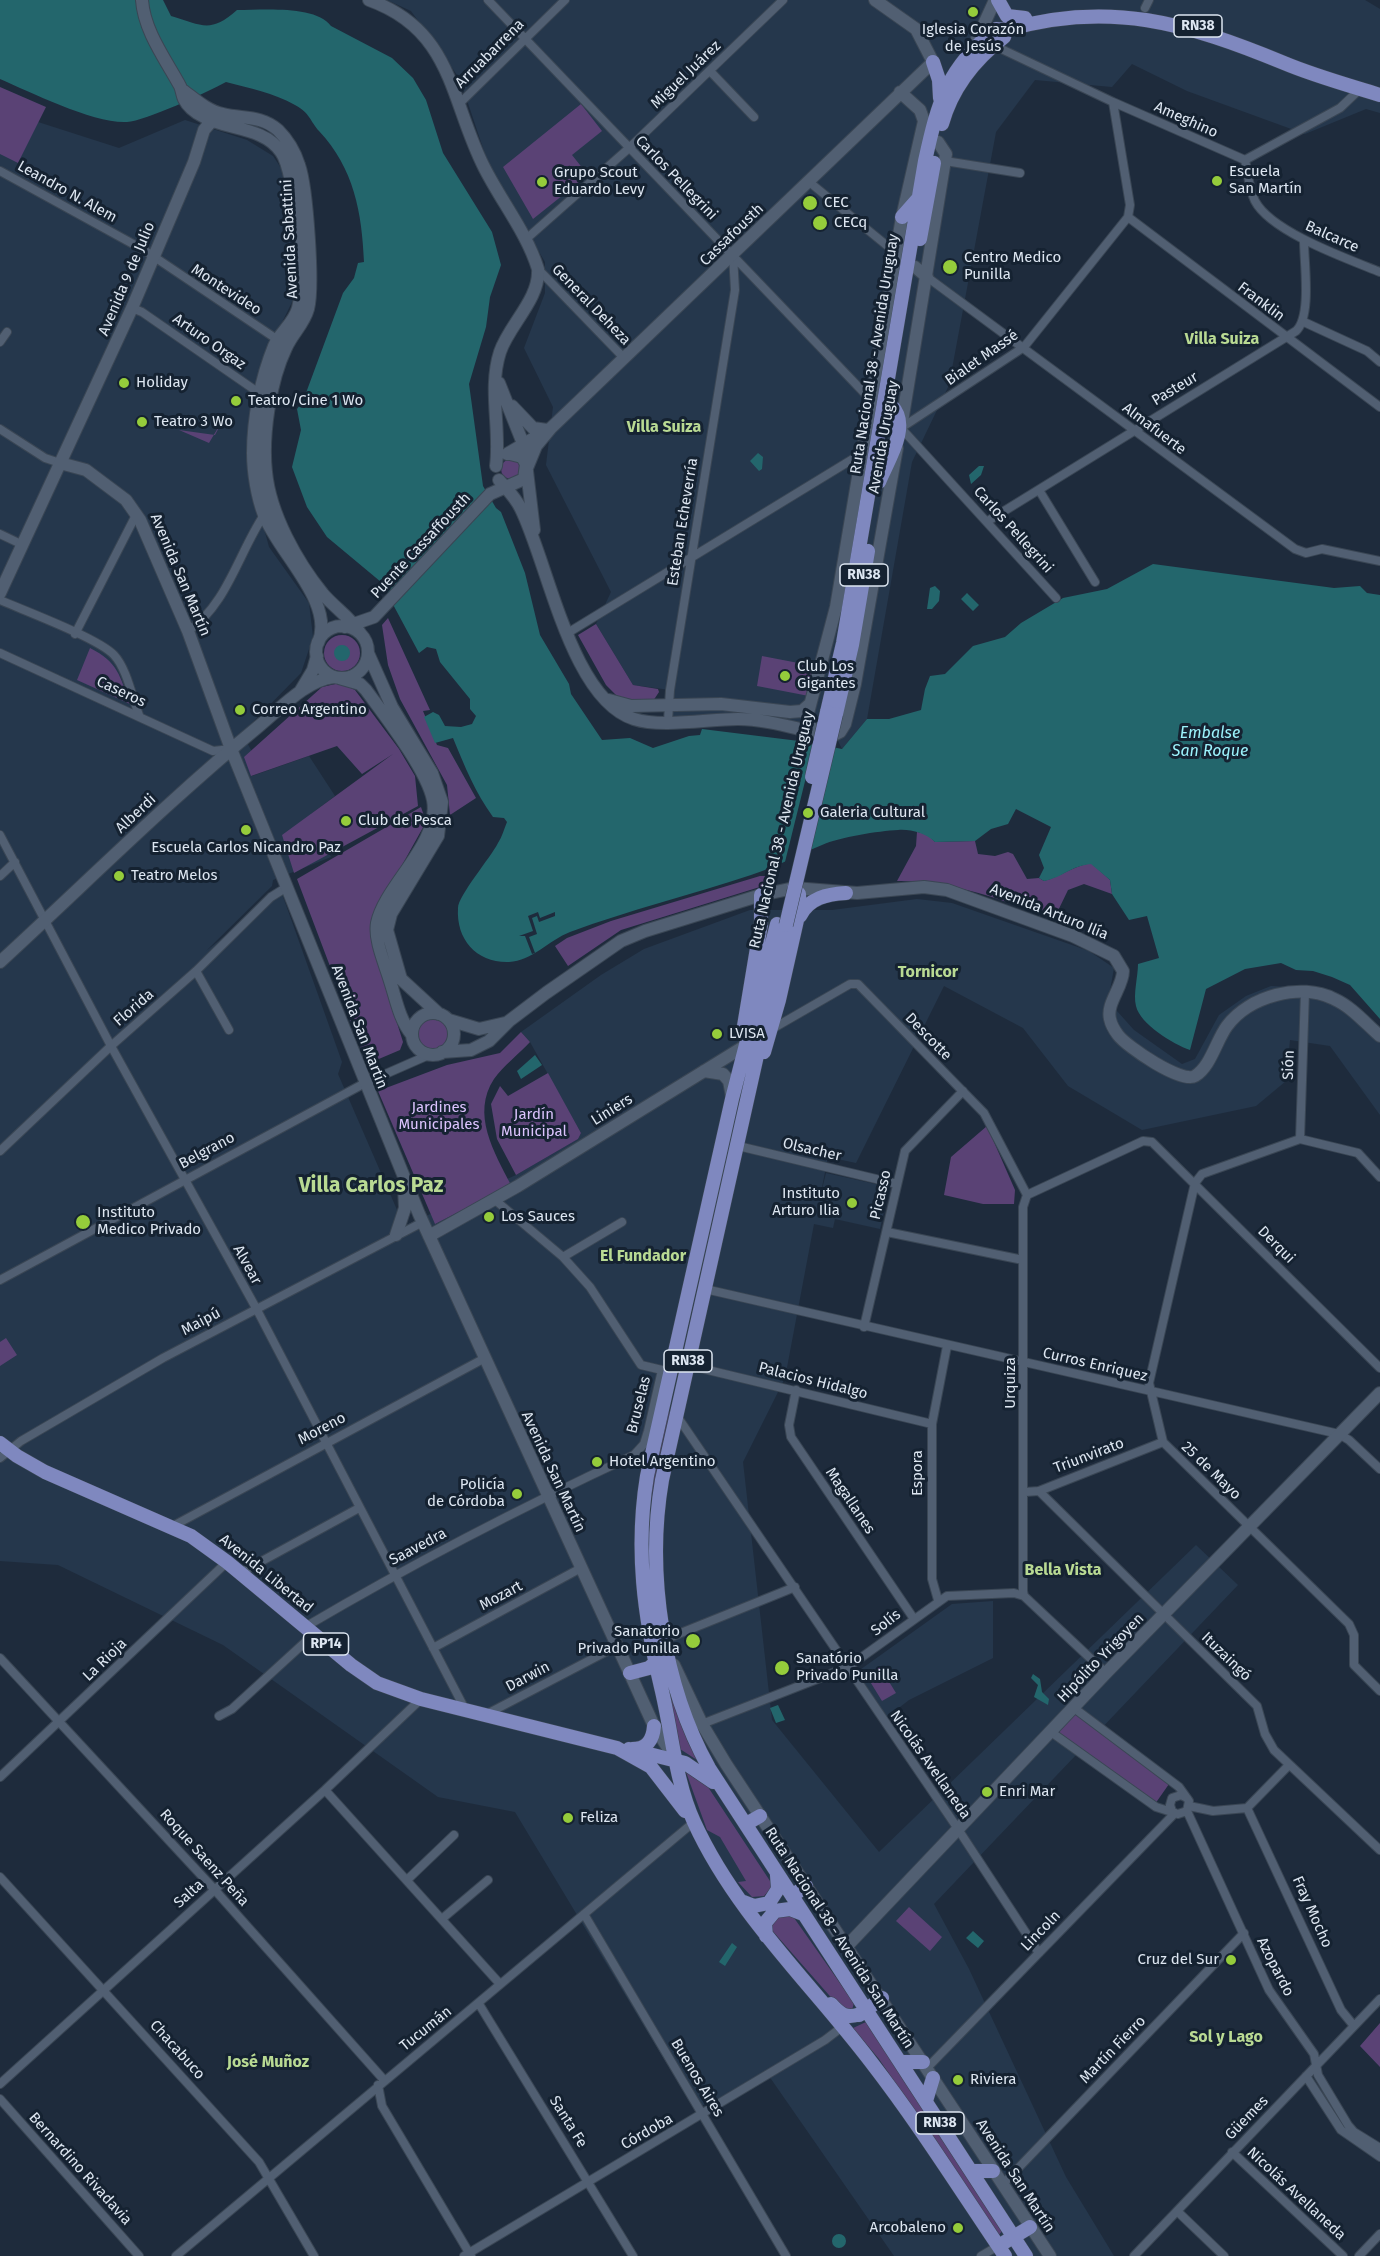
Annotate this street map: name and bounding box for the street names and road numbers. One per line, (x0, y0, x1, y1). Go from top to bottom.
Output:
road number: RN38 (1174, 15, 1222, 37)
street label: Arruabarrena (452, 16, 528, 92)
street label: Miguel Juárez (647, 37, 725, 113)
street label: Ameghino (1151, 98, 1221, 142)
street label: Carlos Pellegrini (631, 132, 721, 224)
street label: Leandro N. Alem (14, 157, 120, 227)
street label: Avenida Sabattini (278, 179, 302, 299)
street label: Cassafousth (696, 200, 768, 270)
street label: Balcarce (1302, 217, 1362, 257)
street label: Avenida 9 de Julio (95, 219, 159, 339)
street label: Ruta Nacional 38 - Avenida Uruguay (847, 233, 903, 475)
street label: Montevideo (188, 261, 264, 319)
street label: General Deheza (548, 261, 634, 349)
street label: Franklin (1234, 279, 1288, 325)
street label: Arturo Orgaz (169, 310, 249, 374)
street label: Bialet Massé (942, 326, 1022, 390)
street label: Pasteur (1149, 368, 1201, 410)
street label: Avenida Uruguay (865, 379, 903, 495)
street label: Almafuerte (1119, 399, 1189, 459)
street label: Esteban Echeverría (664, 457, 702, 587)
street label: Carlos Pellegrini (969, 483, 1057, 577)
street label: Puente Cassaffousth (367, 489, 475, 603)
street label: Avenida San Martín (146, 511, 214, 639)
road number: RN38 (840, 564, 888, 586)
street label: Caseros (93, 673, 149, 711)
street label: Ruta Nacional 38 - Avenida Uruguay (746, 710, 818, 950)
street label: Alberdi (112, 791, 160, 837)
street label: Avenida Arturo Ilía (987, 880, 1111, 944)
street label: Avenida San Martín (327, 962, 391, 1092)
street label: Florida (110, 986, 158, 1030)
street label: Descotte (901, 1009, 955, 1065)
street label: Sión (1279, 1050, 1299, 1080)
street label: Liniers (588, 1090, 636, 1130)
street label: Belgrano (176, 1129, 238, 1173)
street label: Olsacher (781, 1135, 843, 1165)
street label: Picasso (867, 1168, 895, 1222)
street label: Derqui (1254, 1223, 1298, 1267)
street label: Alvear (229, 1242, 265, 1288)
street label: Maipú (178, 1304, 224, 1340)
street label: Curros Enriquez (1041, 1344, 1149, 1386)
road number: RN38 (664, 1350, 712, 1372)
street label: Urquiza (1002, 1357, 1020, 1409)
street label: Palacios Hidalgo (757, 1359, 869, 1403)
street label: Bruselas (623, 1375, 655, 1435)
street label: Moreno (295, 1409, 349, 1449)
street label: Avenida San Martín (517, 1409, 589, 1535)
street label: Triunvirato (1051, 1434, 1127, 1478)
street label: 25 de Mayo (1178, 1438, 1244, 1504)
street label: Espora (909, 1450, 927, 1496)
street label: Magallanes (821, 1464, 879, 1538)
street label: Saavedra (386, 1524, 450, 1570)
street label: Avenida Libertad (216, 1531, 316, 1617)
street label: Mozart (476, 1577, 526, 1615)
street label: Solís (868, 1606, 904, 1640)
street label: Hipólito Yrigoyen (1054, 1610, 1148, 1706)
street label: Ituzaingó (1197, 1629, 1255, 1685)
road number: RP14 (304, 1633, 348, 1655)
street label: La Rioja (79, 1635, 131, 1685)
street label: Darwin (503, 1658, 553, 1696)
street label: Nicolás Avellaneda (886, 1707, 974, 1823)
street label: Roque Saenz Peña (156, 1806, 252, 1910)
street label: Ruta Nacional 38 - Avenida San Martín (761, 1824, 917, 2052)
street label: Fray Mocho (1288, 1873, 1336, 1951)
street label: Salta (170, 1876, 208, 1912)
street label: Lincoln (1017, 1907, 1065, 1955)
street label: Azopardo (1252, 1934, 1298, 2000)
street label: Tucumán (396, 2003, 456, 2055)
street label: Martín Fierro (1076, 2012, 1150, 2088)
street label: Chacabuco (146, 2017, 208, 2083)
street label: Buenos Aires (667, 2036, 727, 2120)
street label: Güemes (1222, 2092, 1272, 2144)
street label: Santa Fe (545, 2093, 591, 2151)
street label: Bernardino Rivadavia (25, 2109, 135, 2229)
street label: Córdoba (618, 2110, 676, 2154)
road number: RN38 (916, 2112, 964, 2134)
street label: Avenida San Martín (972, 2116, 1058, 2236)
street label: Nicolás Avellaneda (1243, 2144, 1349, 2244)

